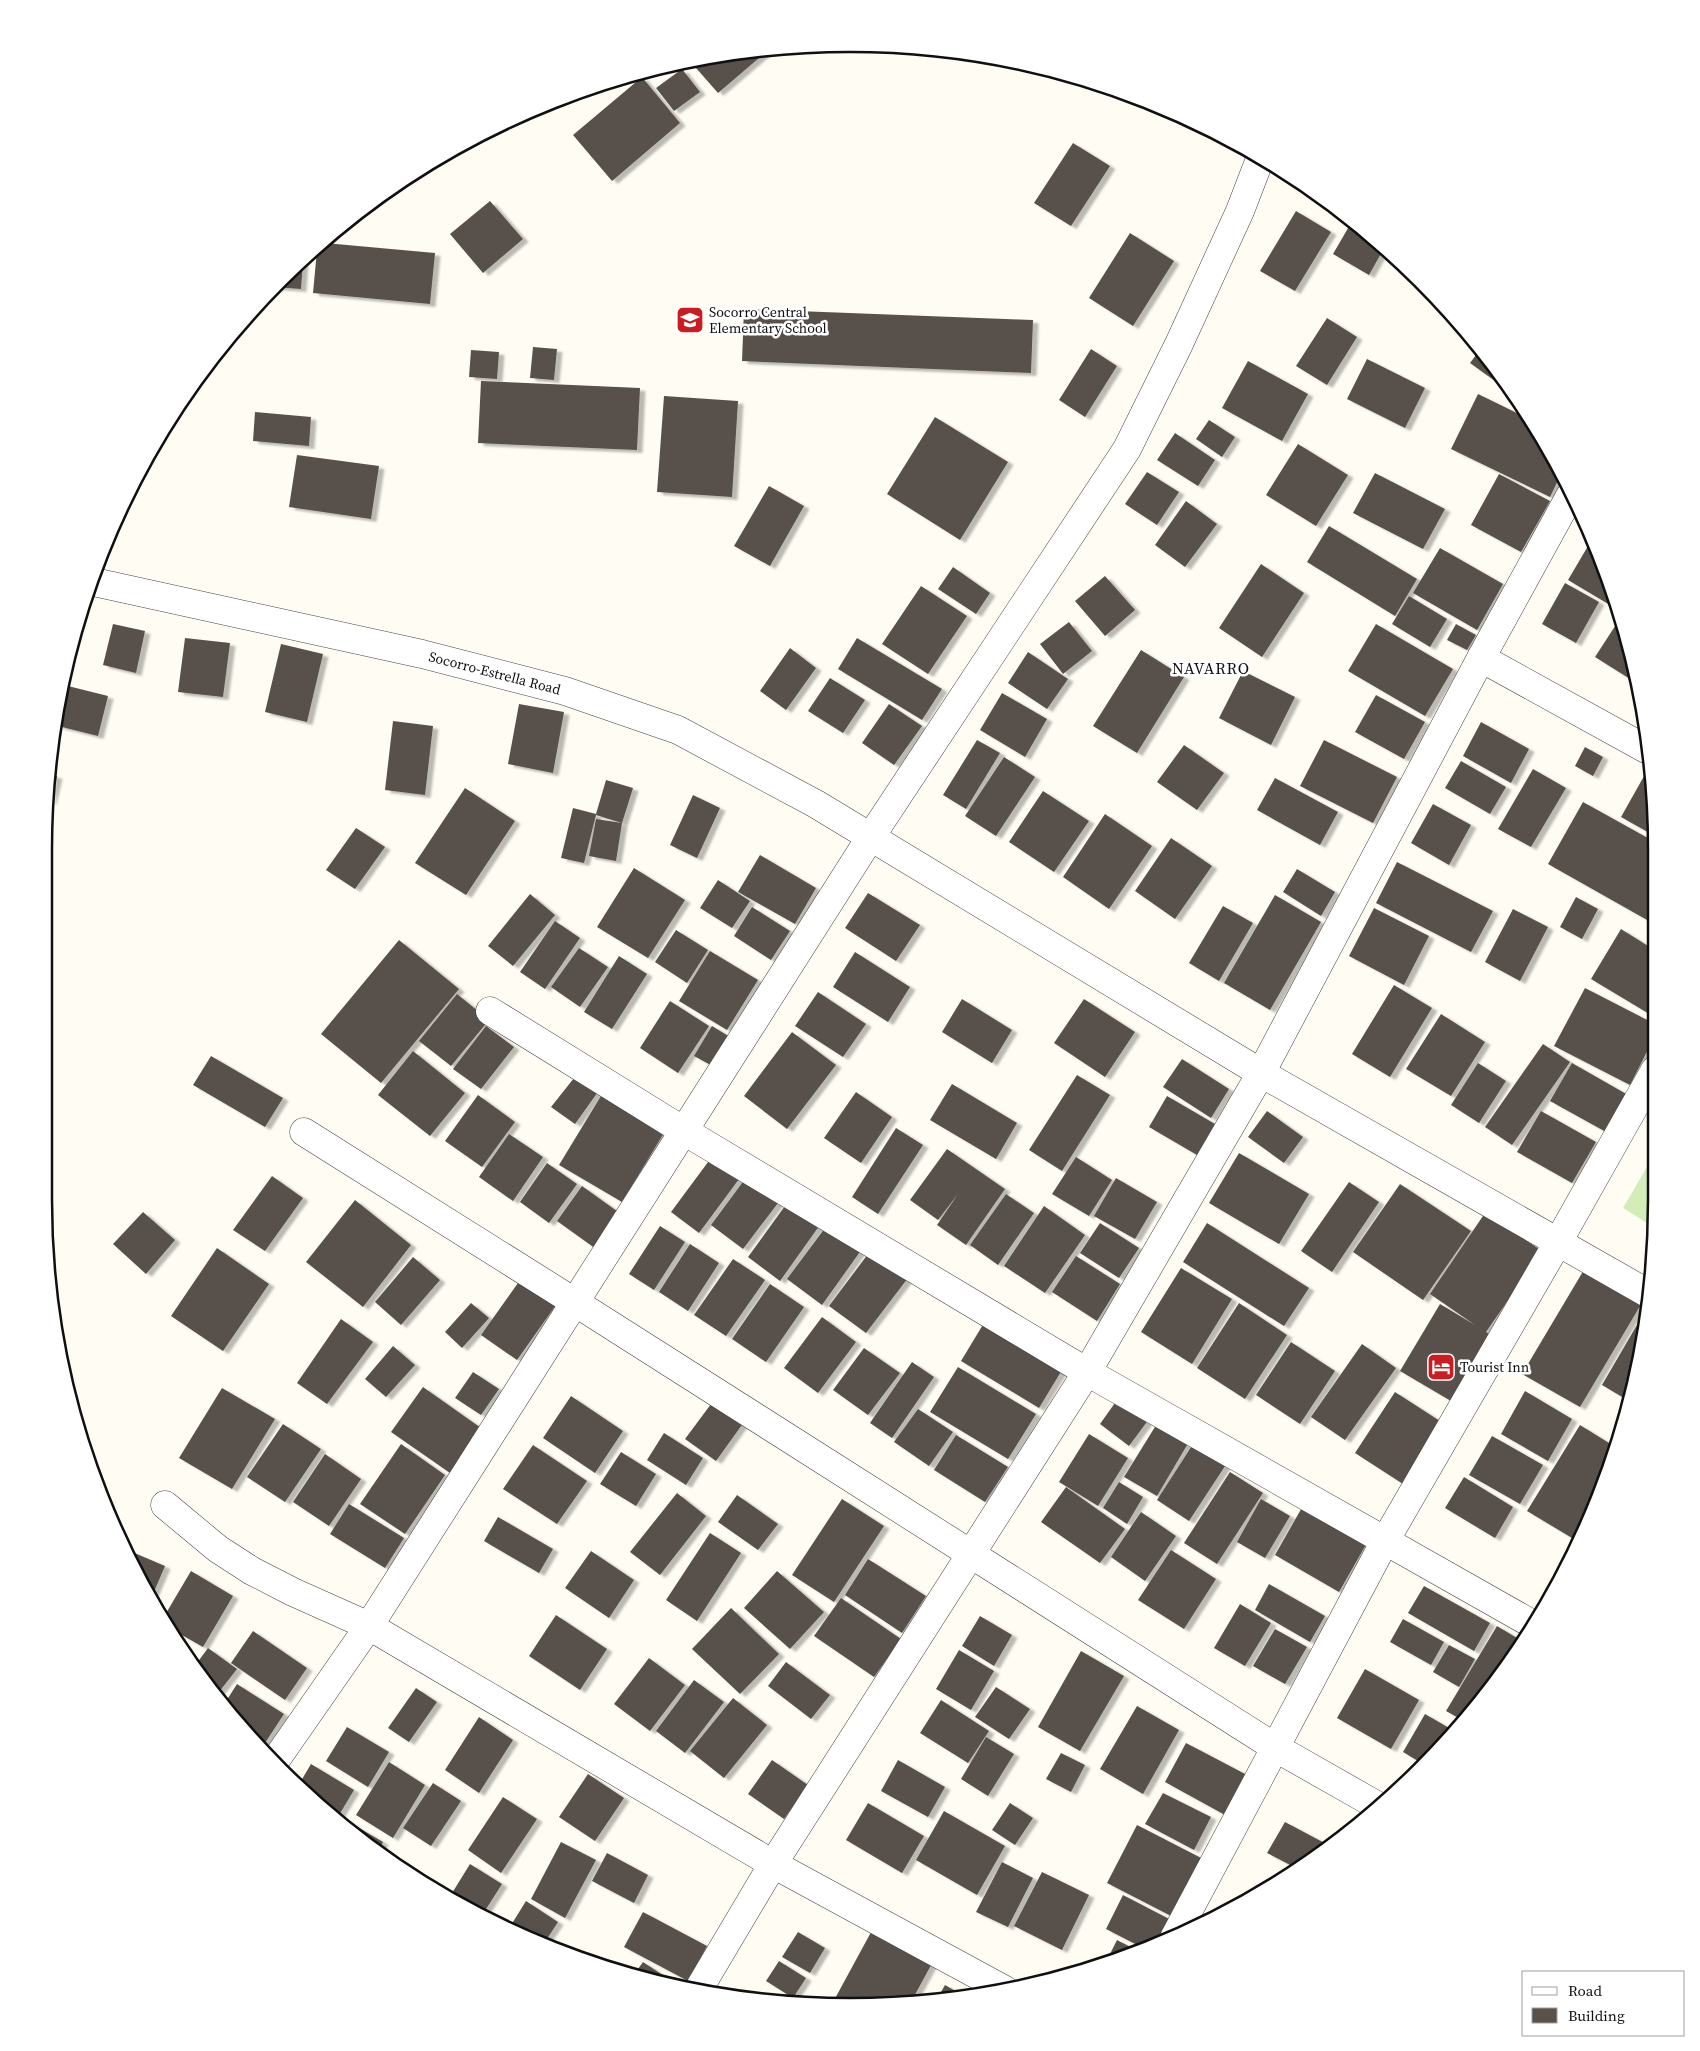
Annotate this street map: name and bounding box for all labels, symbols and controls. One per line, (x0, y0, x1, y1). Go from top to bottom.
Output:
place label: Socorro Central Elementary School (709, 302, 827, 338)
school or university icon: Socorro Central Elementary School (675, 305, 705, 335)
street label: Socorro-Estrella Road (427, 646, 563, 700)
district label: NAVARRO (1172, 657, 1250, 679)
hotel icon: Tourist Inn (1426, 1352, 1456, 1382)
place label: Tourist Inn (1460, 1357, 1530, 1377)
legend (1522, 1971, 1685, 2036)
text: Road (1568, 1980, 1602, 2001)
text: Building (1568, 2005, 1625, 2026)

